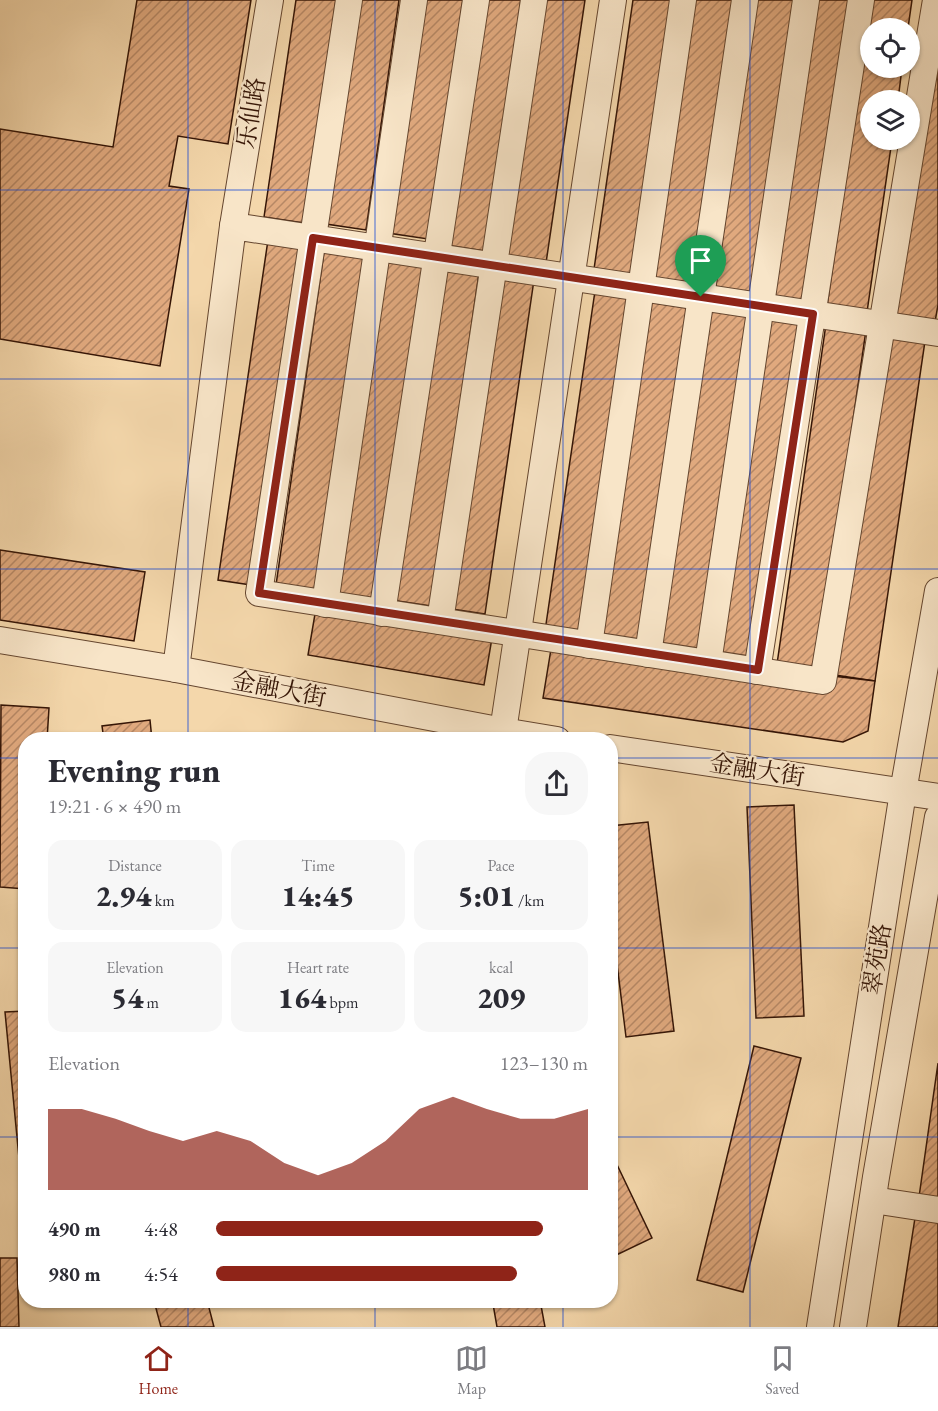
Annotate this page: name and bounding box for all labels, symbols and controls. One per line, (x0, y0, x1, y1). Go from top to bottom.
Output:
map controls (860, 18, 920, 150)
button: locate (860, 18, 920, 78)
street label: 乐仙路 (230, 75, 271, 151)
button: layers (860, 90, 920, 150)
pin (675, 235, 726, 297)
icon: arrive (684, 244, 717, 277)
street label: 金融大街 (229, 664, 329, 713)
street label: 金融大街 (707, 747, 807, 792)
text: Evening run (48, 749, 220, 792)
button: share (525, 752, 588, 815)
text: 19:21 · 6 × 490 m (48, 793, 181, 819)
text: Distance (108, 855, 162, 876)
text: Time (301, 855, 335, 876)
text: Pace (488, 855, 514, 876)
text: 2.94 (95, 876, 151, 915)
text: 14:45 (281, 876, 355, 915)
text: 5:01 (458, 876, 515, 915)
text: km (151, 890, 175, 911)
text: /km (515, 890, 544, 911)
street label: 翠苑路 (856, 921, 897, 997)
text: Elevation (106, 957, 164, 978)
text: Heart rate (287, 957, 349, 978)
text: kcal (489, 957, 513, 978)
text: 54 (111, 978, 143, 1017)
text: 164 (278, 978, 326, 1017)
text: 209 (477, 978, 525, 1017)
text: m (143, 992, 159, 1013)
text: bpm (326, 992, 358, 1013)
text: Elevation (48, 1050, 120, 1076)
text: 123–130 m (500, 1050, 588, 1076)
text: 490 m (48, 1216, 101, 1242)
text: 4:48 (144, 1216, 178, 1242)
text: 980 m (48, 1261, 101, 1287)
text: 4:54 (144, 1261, 178, 1287)
tab: Home (139, 1342, 178, 1399)
tab: Map (455, 1342, 488, 1399)
tab: Saved (765, 1342, 799, 1399)

